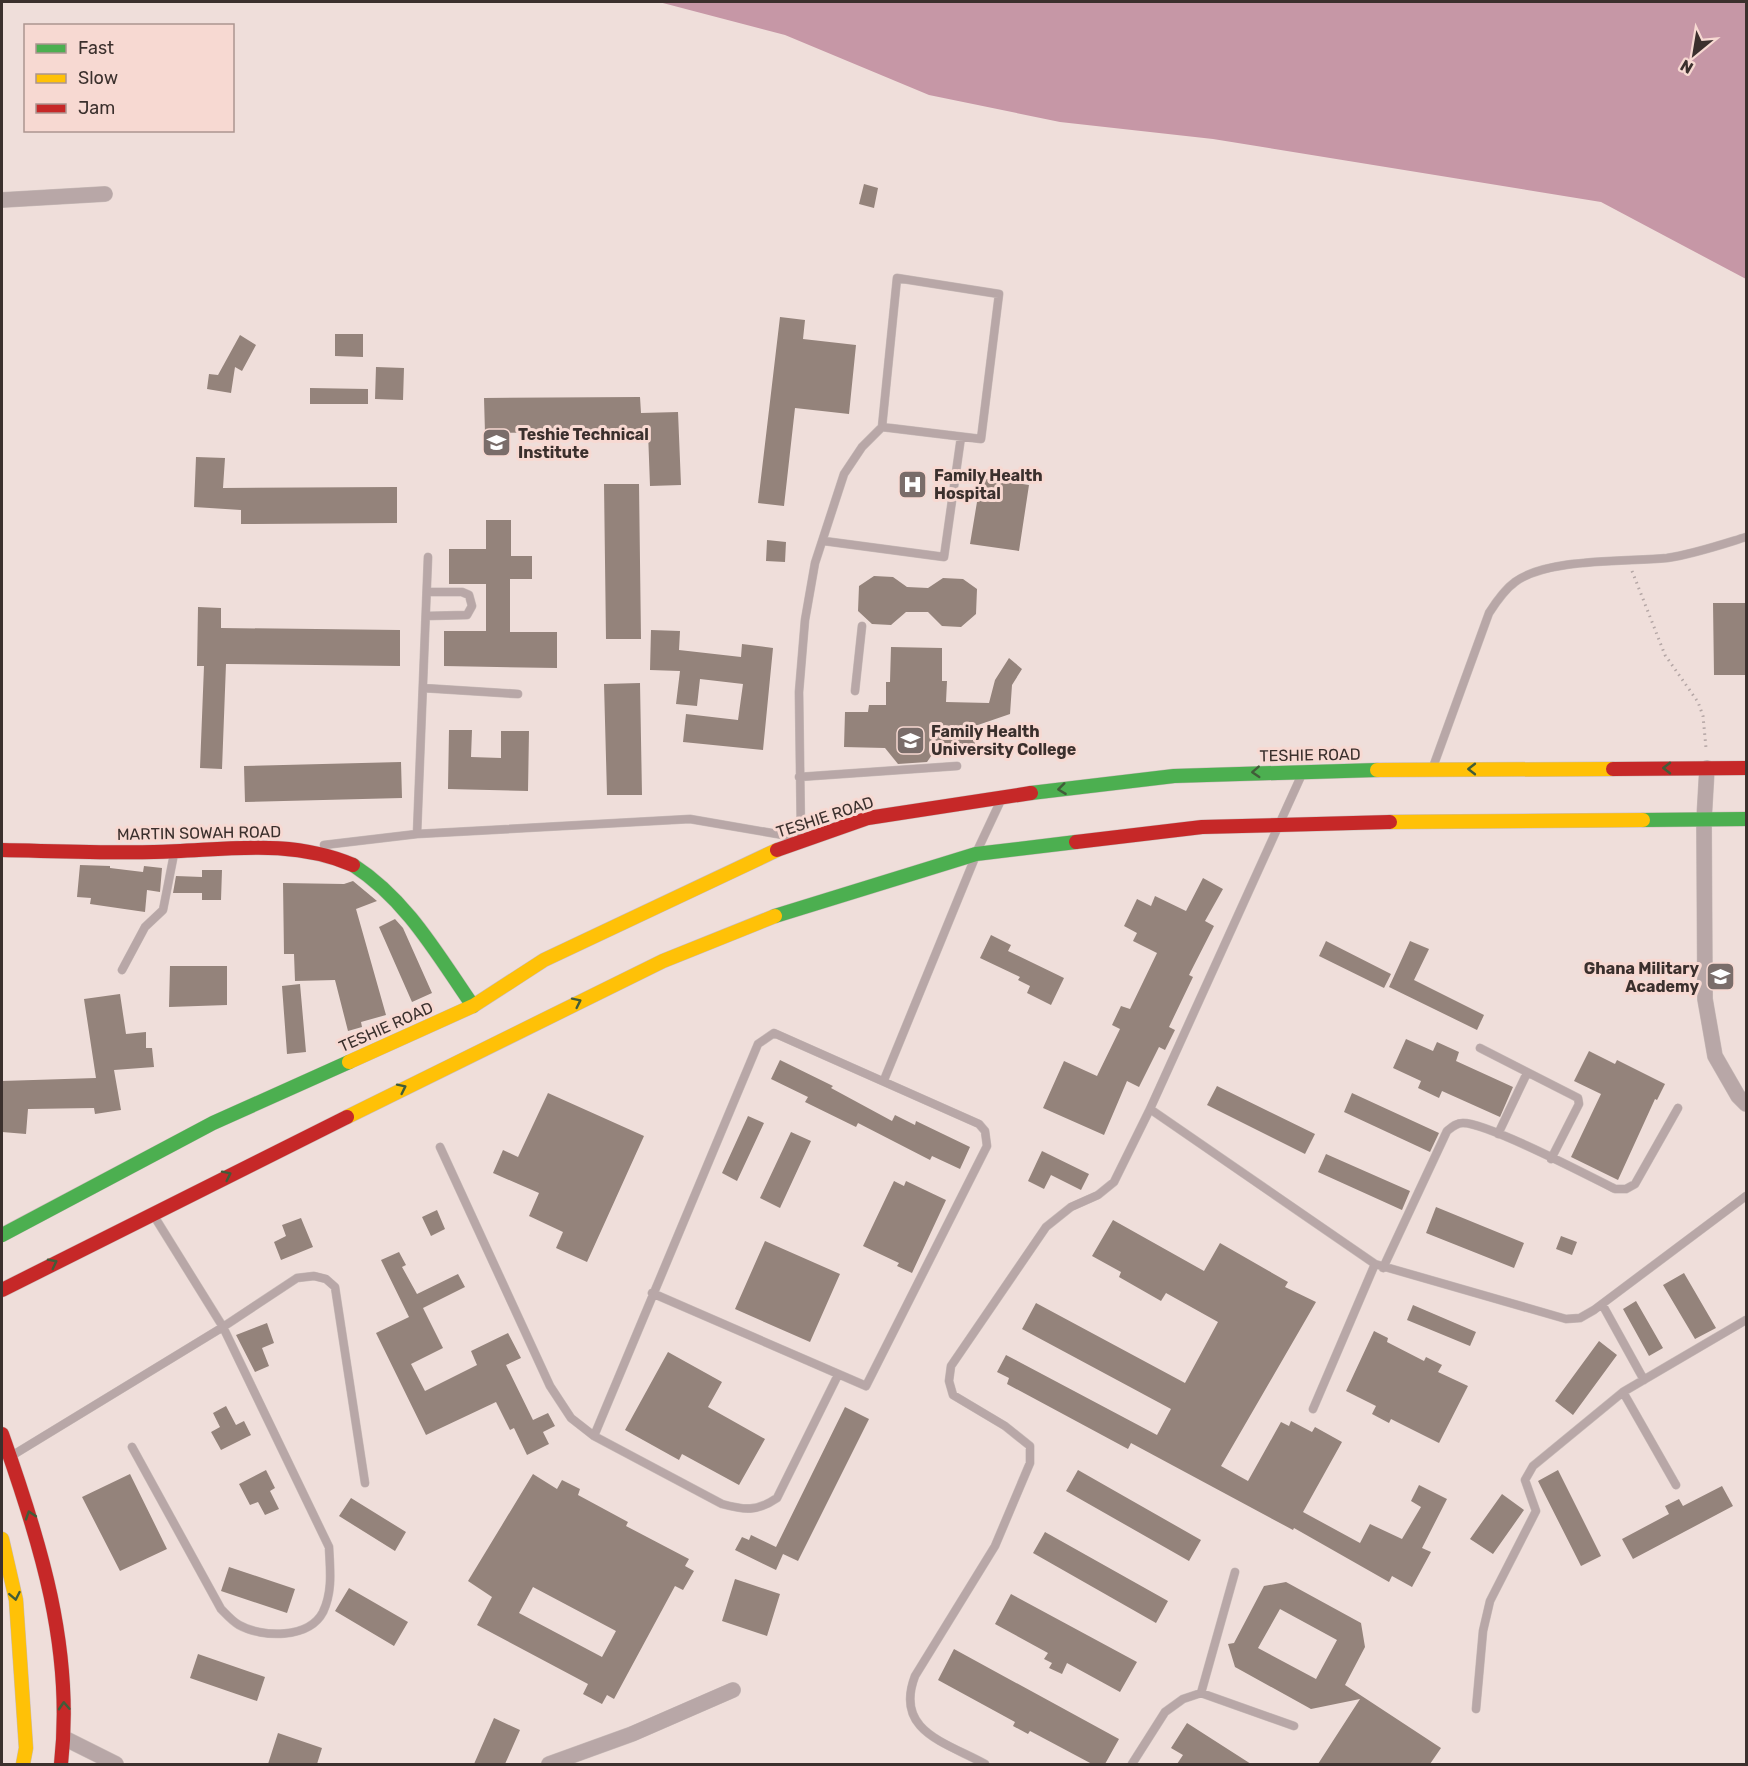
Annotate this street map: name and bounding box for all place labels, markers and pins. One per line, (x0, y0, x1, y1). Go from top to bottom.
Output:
place label: Teshie Technical Institute (518, 425, 649, 462)
school or university icon: Teshie Technical Institute (481, 427, 513, 459)
place label: Family Health Hospital (934, 466, 1043, 503)
hospital icon: Family Health Hospital (897, 468, 929, 500)
place label: Family Health University College (931, 722, 1076, 759)
school or university icon: Family Health University College (894, 724, 926, 756)
place label: Ghana Military Academy (1584, 959, 1699, 996)
school or university icon: Ghana Military Academy (1704, 961, 1736, 993)

